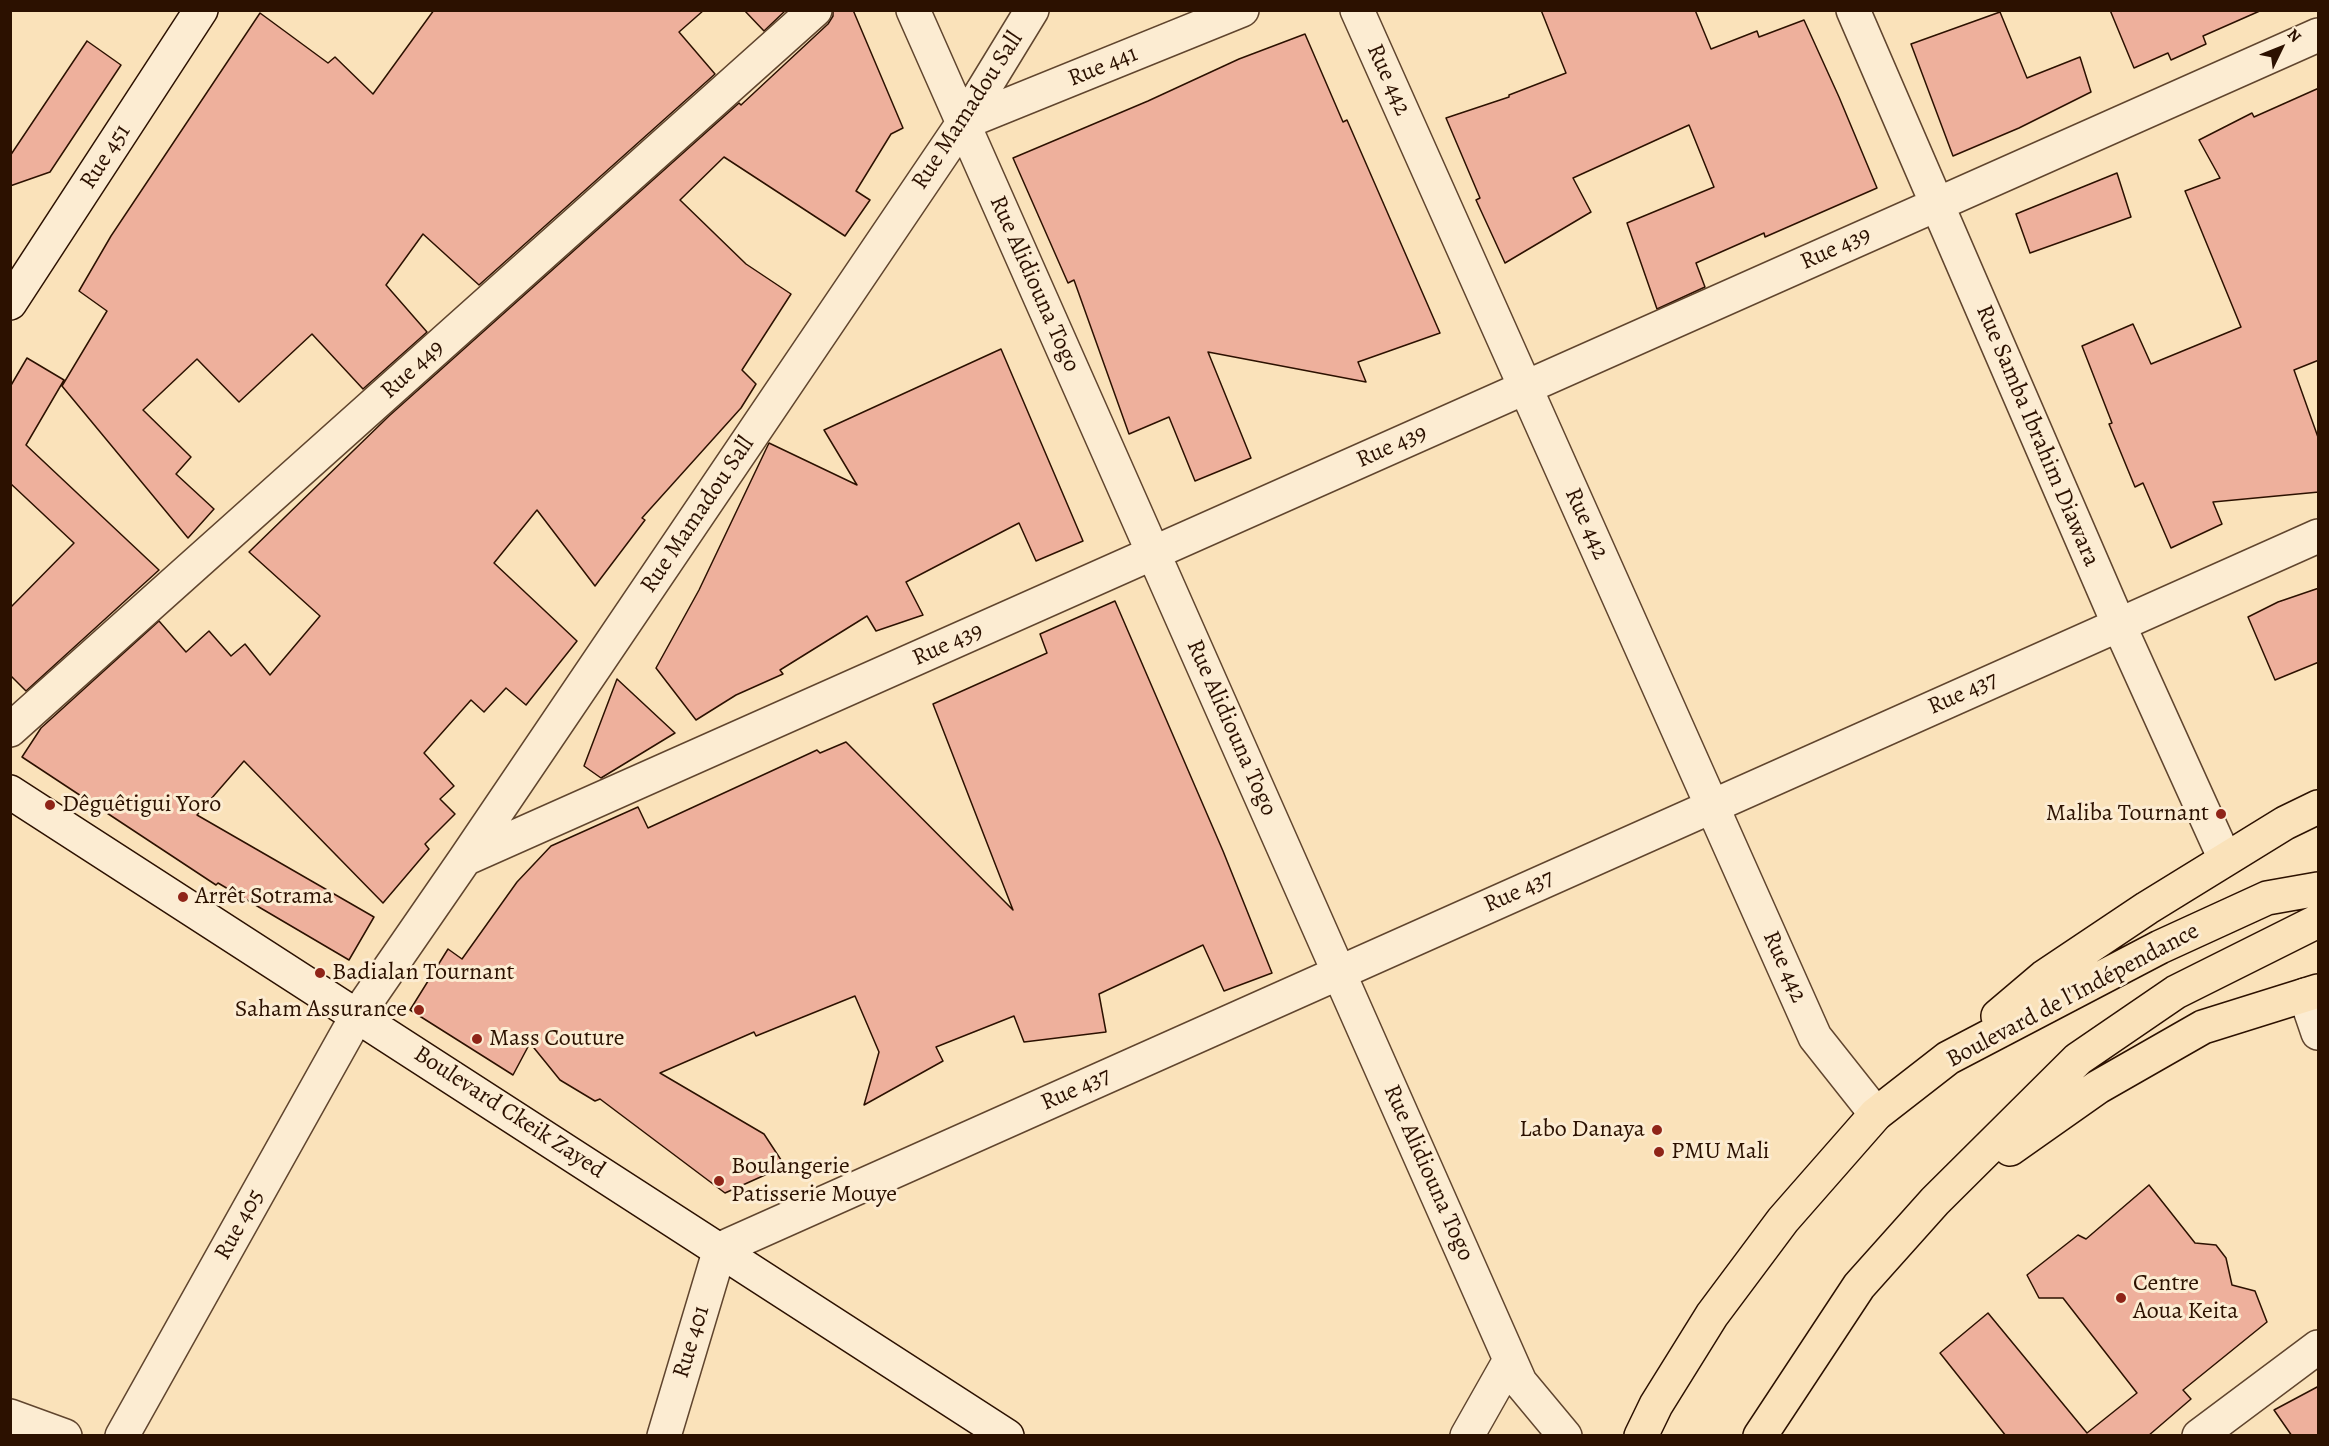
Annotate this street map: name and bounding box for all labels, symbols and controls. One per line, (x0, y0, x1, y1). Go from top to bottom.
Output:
north arrow (2251, 18, 2311, 78)
text: N (2282, 24, 2306, 47)
street label: Rue Mamadou Sall (906, 27, 1030, 195)
street label: Rue 441 (1064, 40, 1142, 94)
street label: Rue 442 (1359, 40, 1417, 120)
street label: Rue 451 (74, 119, 138, 195)
street label: Rue Alidiouna Togo (982, 191, 1086, 377)
street label: Rue 439 (1796, 221, 1876, 277)
street label: Rue Samba Ibrahim Diawara (1969, 301, 2105, 571)
street label: Rue 449 (375, 334, 451, 406)
street label: Rue 439 (1352, 419, 1432, 475)
street label: Rue Mamadou Sall (635, 431, 761, 599)
street label: Rue 442 (1557, 484, 1615, 564)
street label: Rue 439 (908, 617, 988, 673)
street label: Rue Alidiouna Togo (1179, 635, 1283, 821)
street label: Rue 437 (1924, 666, 2002, 722)
place label: Dêguêtigui Yoro (62, 791, 221, 819)
marker: Dêguêtigui Yoro (43, 798, 57, 812)
place label: Maliba Tournant (2046, 800, 2209, 828)
marker: Maliba Tournant (2214, 807, 2228, 821)
street label: Rue 437 (1480, 864, 1558, 920)
place label: Arrêt Sotrama (195, 883, 334, 911)
marker: Arrêt Sotrama (176, 890, 190, 904)
street label: Boulevard de l'Indépendance (1942, 917, 2204, 1075)
street label: Rue 442 (1755, 927, 1813, 1007)
place label: Badialan Tournant (332, 959, 514, 987)
marker: Badialan Tournant (313, 966, 327, 980)
place label: Saham Assurance (235, 996, 407, 1024)
marker: Saham Assurance (412, 1003, 426, 1017)
place label: Mass Couture (489, 1025, 624, 1053)
marker: Mass Couture (470, 1032, 484, 1046)
street label: Boulevard Ckeik Zayed (408, 1040, 610, 1186)
street label: Rue 437 (1037, 1062, 1115, 1118)
street label: Rue Alidiouna Togo (1376, 1080, 1480, 1266)
place label: Labo Danaya (1519, 1116, 1645, 1144)
marker: Labo Danaya (1650, 1123, 1664, 1137)
place label: PMU Mali (1671, 1138, 1770, 1166)
marker: PMU Mali (1652, 1145, 1666, 1159)
place label: Boulangerie Patisserie Mouye (731, 1153, 897, 1209)
marker: Boulangerie Patisserie Mouye (712, 1174, 726, 1188)
street label: Rue 405 (209, 1185, 271, 1265)
place label: Centre Aoua Keita (2133, 1270, 2239, 1326)
marker: Centre Aoua Keita (2114, 1291, 2128, 1305)
street label: Rue 401 (667, 1302, 717, 1382)

